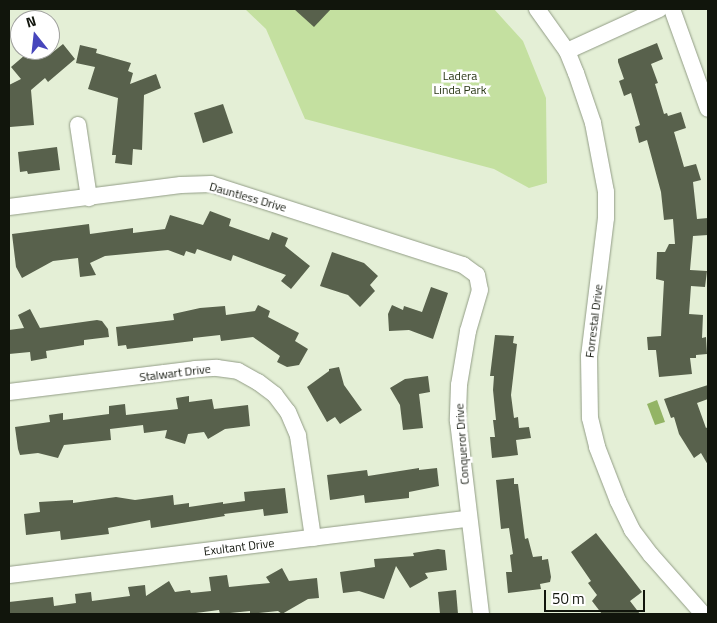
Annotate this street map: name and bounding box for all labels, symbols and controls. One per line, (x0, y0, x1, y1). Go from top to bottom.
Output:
north arrow (10, 10, 60, 60)
text: N (23, 10, 39, 32)
park label: Ladera Linda Park (434, 69, 486, 97)
street label: Dauntless Drive (208, 179, 288, 215)
street label: Forrestal Drive (582, 283, 606, 359)
street label: Stalwart Drive (139, 361, 211, 385)
street label: Conqueror Drive (452, 403, 472, 485)
street label: Exultant Drive (203, 536, 275, 558)
scale bar (547, 580, 648, 612)
text: 50 m (552, 587, 585, 610)

